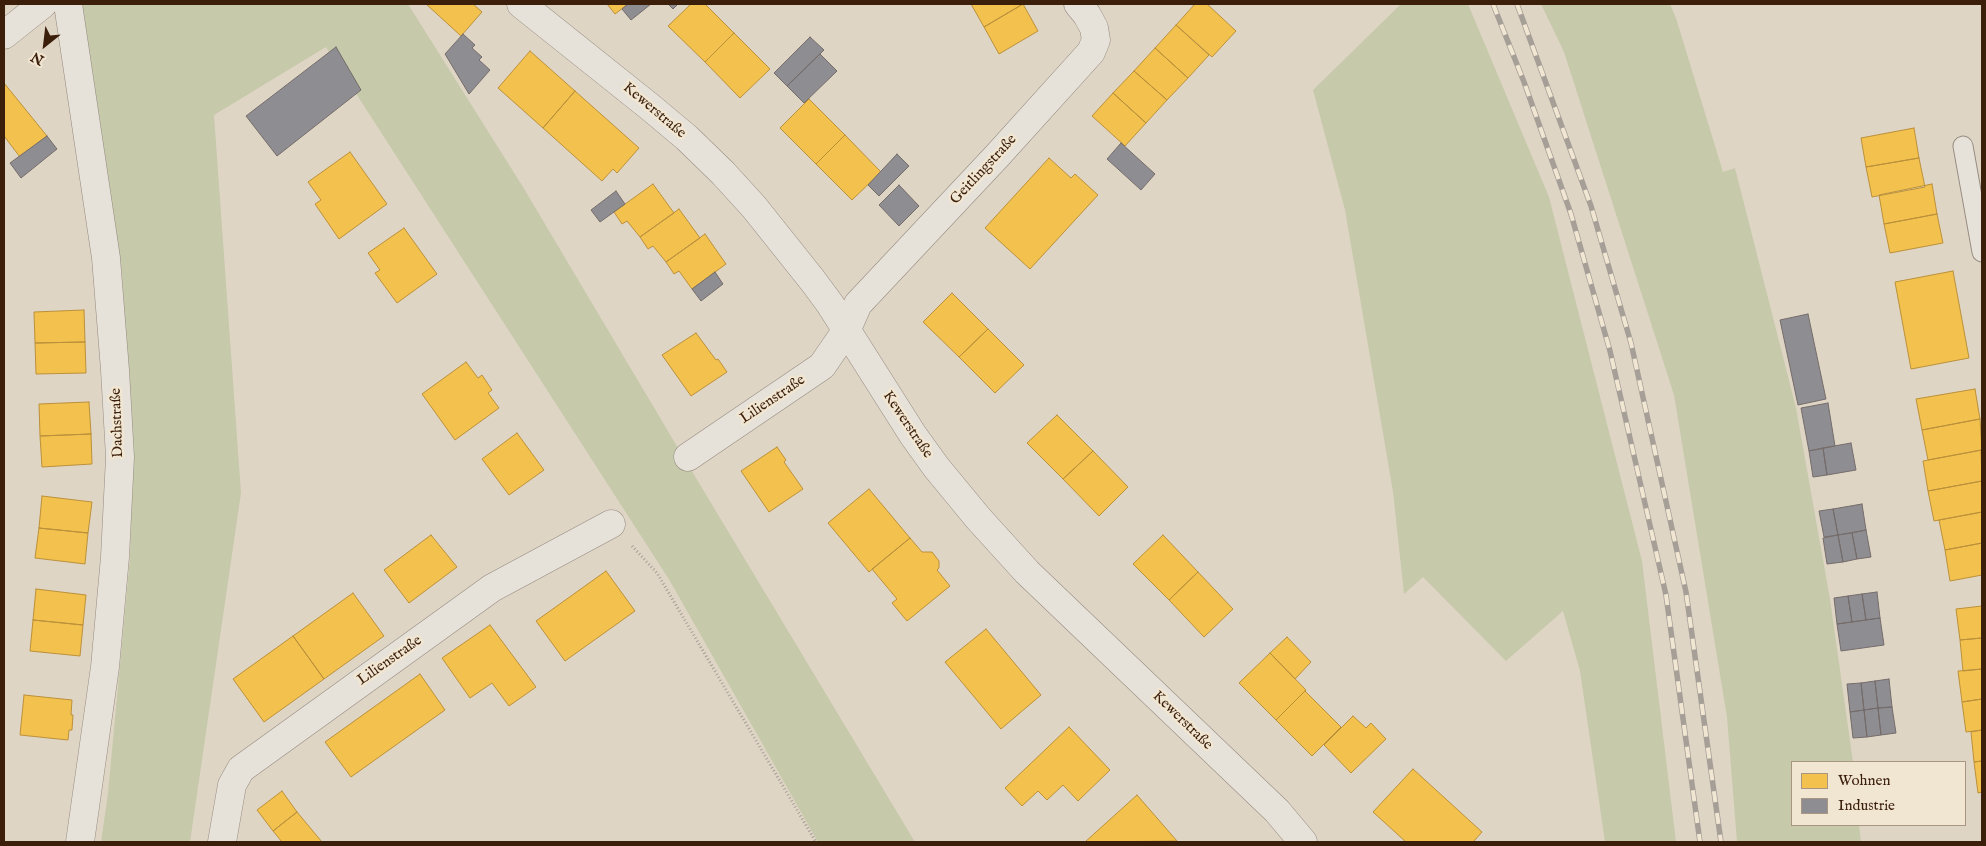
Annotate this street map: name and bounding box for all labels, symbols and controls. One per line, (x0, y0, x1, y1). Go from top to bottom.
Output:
north arrow (20, 20, 70, 70)
text: N (28, 47, 47, 69)
street label: Kewerstraße (619, 79, 689, 143)
street label: Geitlingstraße (947, 131, 1021, 209)
street label: Lilienstraße (737, 372, 809, 428)
street label: Dachstraße (108, 388, 128, 458)
street label: Kewerstraße (878, 388, 936, 462)
street label: Lilienstraße (354, 632, 426, 690)
street label: Kewerstraße (1148, 688, 1216, 754)
legend (1791, 761, 1966, 826)
text: Wohnen (1838, 771, 1890, 790)
text: Industrie (1838, 796, 1895, 815)

